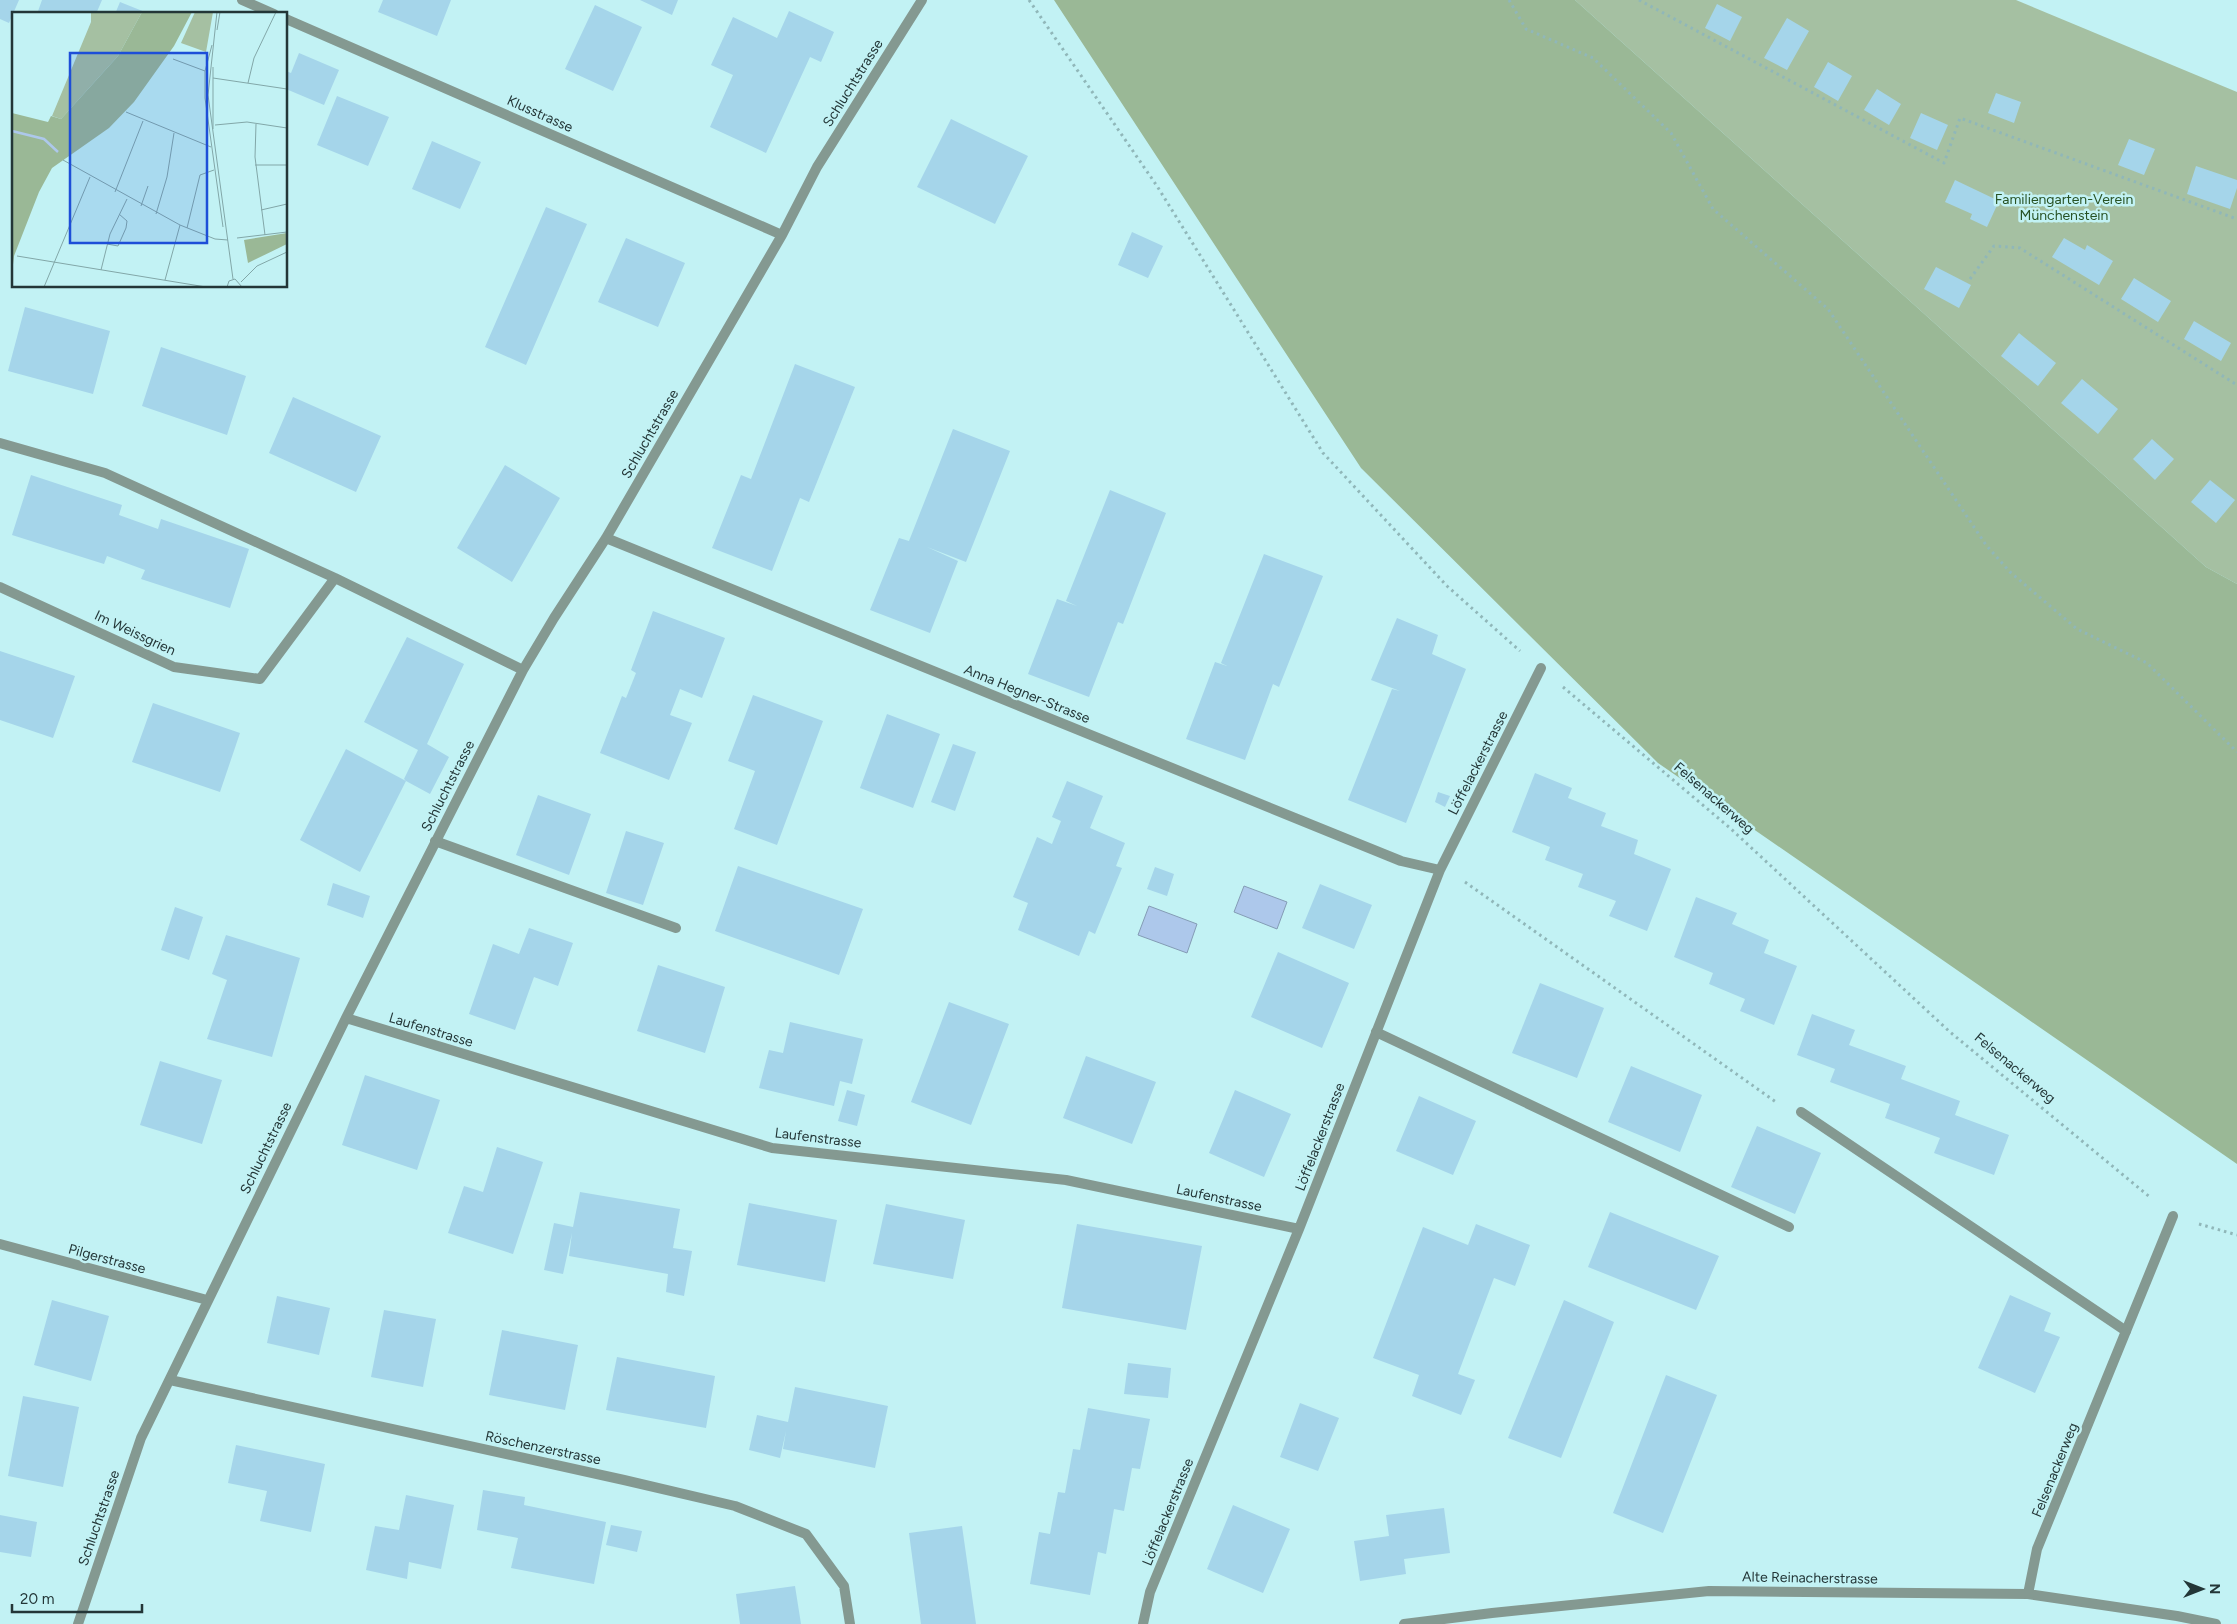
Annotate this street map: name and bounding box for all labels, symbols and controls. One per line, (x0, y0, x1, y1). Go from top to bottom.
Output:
inset map (12, 12, 288, 288)
street label: Schluchtstrasse (819, 36, 887, 130)
street label: Klusstrasse (504, 92, 576, 136)
park label: Familiengarten-Verein Münchenstein (1995, 191, 2133, 224)
street label: Schluchtstrasse (618, 386, 683, 482)
street label: Im Weissgrien (92, 607, 178, 659)
street label: Anna Hegner-Strasse (961, 661, 1093, 727)
street label: Löffelackerstrasse (1444, 708, 1512, 818)
street label: Schluchtstrasse (418, 737, 478, 834)
street label: Felsenackerweg (1670, 759, 1758, 837)
street label: Laufenstrasse (387, 1009, 476, 1051)
street label: Felsenackerweg (1971, 1029, 2059, 1107)
street label: Löffelackerstrasse (1292, 1080, 1349, 1194)
street label: Schluchtstrasse (236, 1099, 296, 1197)
street label: Laufenstrasse (774, 1124, 863, 1152)
street label: Laufenstrasse (1175, 1181, 1264, 1215)
street label: Pilgerstrasse (66, 1241, 148, 1278)
street label: Felsenackerweg (2028, 1420, 2082, 1520)
street label: Röschenzerstrasse (484, 1427, 603, 1469)
street label: Löffelackerstrasse (1139, 1455, 1197, 1568)
street label: Schluchtstrasse (75, 1468, 123, 1568)
north arrow (2177, 1564, 2227, 1614)
street label: Alte Reinacherstrasse (1742, 1568, 1878, 1588)
scale bar (12, 1582, 142, 1614)
text: N (2206, 1584, 2223, 1594)
text: 20 m (20, 1590, 54, 1608)

